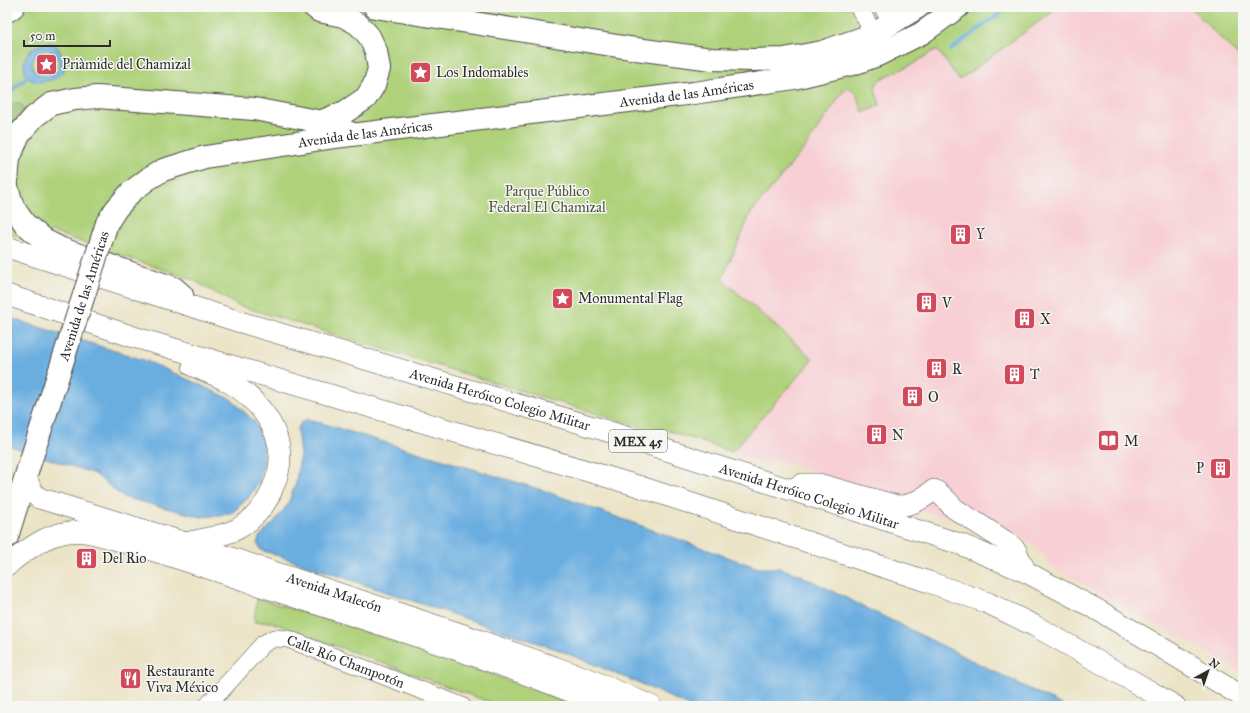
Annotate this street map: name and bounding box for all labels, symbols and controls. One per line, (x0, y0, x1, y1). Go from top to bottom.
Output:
scale bar (24, 22, 110, 48)
text: 50 m (30, 29, 55, 43)
place icon: Priàmide del Chamizal (33, 51, 59, 77)
place label: Priàmide del Chamizal (62, 56, 191, 73)
place icon: Los Indomables (407, 59, 433, 85)
place label: Los Indomables (436, 64, 528, 81)
street label: Avenida de las Américas (618, 76, 755, 111)
street label: Avenida de las Américas (296, 117, 433, 152)
park label: Parque Público Federal El Chamizal (488, 183, 606, 216)
building icon: Y (947, 221, 973, 247)
place label: Y (976, 226, 986, 243)
street label: Avenida de las Américas (55, 229, 113, 364)
place icon: Monumental Flag (549, 285, 575, 311)
place label: Monumental Flag (578, 290, 683, 307)
building icon: V (914, 290, 940, 316)
place label: V (941, 295, 953, 312)
building icon: X (1011, 306, 1037, 332)
place label: X (1040, 311, 1051, 328)
building icon: R (924, 356, 950, 382)
place label: R (952, 361, 963, 378)
building icon: T (1002, 361, 1028, 387)
street label: Avenida Heróico Colegio Militar (407, 365, 593, 435)
place label: T (1030, 366, 1040, 383)
building icon: O (900, 384, 926, 410)
place label: O (928, 389, 939, 406)
building icon: N (863, 422, 889, 448)
place label: N (892, 427, 904, 444)
library icon: M (1096, 428, 1122, 454)
road number: MEX 45 (609, 430, 667, 452)
place label: M (1124, 433, 1138, 450)
building icon: P (1207, 455, 1233, 481)
street label: Avenida Heróico Colegio Militar (716, 459, 902, 533)
place label: P (1196, 460, 1204, 477)
building icon: Del Rio (74, 545, 100, 571)
place label: Del Rio (102, 550, 146, 567)
street label: Avenida Malecón (283, 569, 384, 616)
street label: Calle Río Champotón (284, 631, 407, 692)
north arrow (1188, 651, 1228, 691)
text: N (1206, 656, 1222, 672)
place label: Restaurante Viva México (145, 663, 218, 696)
restaurant icon: Restaurante Viva México (117, 666, 143, 692)

